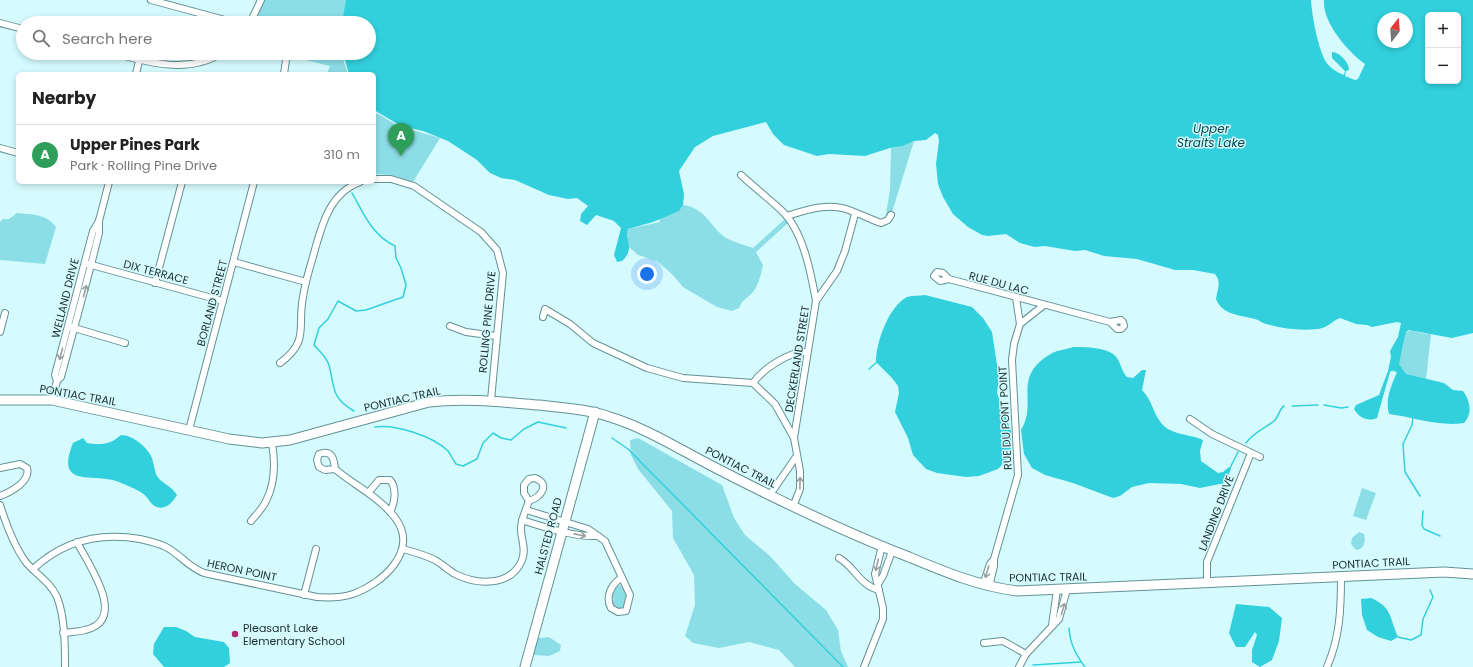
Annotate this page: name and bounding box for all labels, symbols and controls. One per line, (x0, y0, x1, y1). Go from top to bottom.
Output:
north arrow (1377, 12, 1413, 48)
map controls (1425, 12, 1461, 84)
button: + (1425, 12, 1461, 48)
search box (16, 16, 376, 60)
icon: search (30, 27, 52, 49)
text: Search here (62, 28, 152, 49)
button: − (1425, 48, 1461, 84)
text: Nearby (32, 86, 96, 110)
water label: Upper Straits Lake (1177, 120, 1246, 151)
pin: A (388, 123, 414, 156)
text: Upper Pines Park (70, 134, 200, 155)
text: A (40, 145, 50, 164)
text: 310 m (323, 145, 360, 164)
text: Park · Rolling Pine Drive (70, 156, 217, 175)
street label: WELLAND DRIVE (47, 256, 83, 340)
street label: DIX TERRACE (122, 256, 190, 288)
street label: BORLAND STREET (193, 258, 231, 348)
your location (637, 264, 657, 284)
street label: RUE DU LAC (967, 267, 1031, 299)
street label: ROLLING PINE DRIVE (475, 270, 499, 374)
one-way arrow (81, 285, 89, 298)
street label: DECKERLAND STREET (781, 304, 813, 413)
one-way arrow (57, 347, 64, 360)
street label: RUE DU PONT POINT (994, 366, 1016, 470)
street label: PONTIAC TRAIL (38, 380, 118, 410)
street label: PONTIAC TRAIL (362, 382, 442, 416)
street label: PONTIAC TRAIL (703, 442, 779, 492)
street label: LANDING DRIVE (1194, 473, 1238, 553)
one-way arrow (796, 477, 804, 490)
street label: HALSTED ROAD (530, 496, 566, 576)
one-way arrow (573, 531, 586, 539)
street label: PONTIAC TRAIL (1332, 553, 1410, 573)
street label: HERON POINT (206, 555, 278, 585)
one-way arrow (872, 558, 880, 571)
one-way arrow (983, 565, 990, 578)
street label: PONTIAC TRAIL (1009, 568, 1087, 586)
one-way arrow (1060, 603, 1067, 616)
place label: Pleasant Lake Elementary School (243, 620, 345, 649)
marker: Pleasant Lake Elementary School (230, 629, 240, 639)

